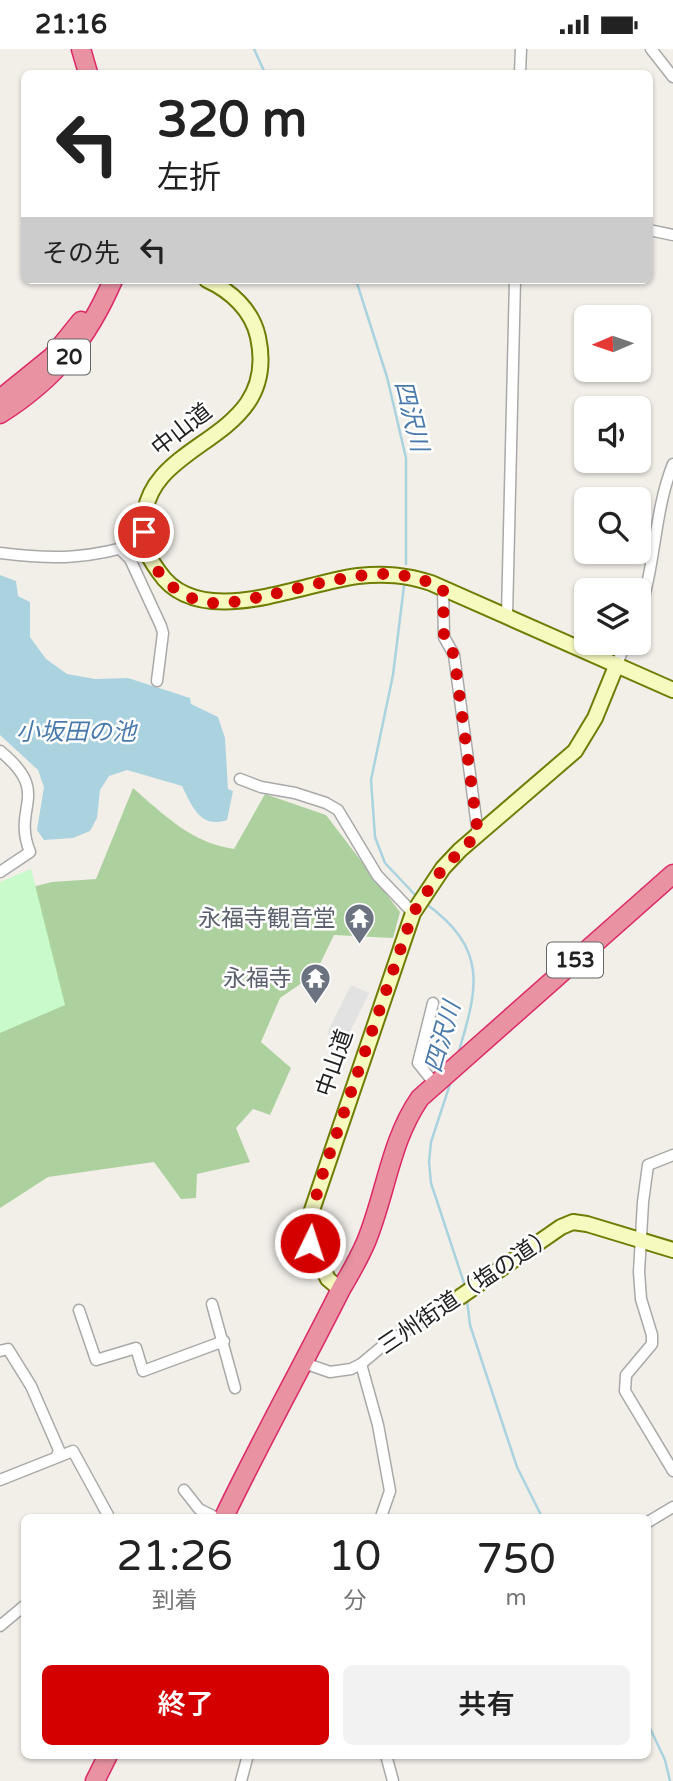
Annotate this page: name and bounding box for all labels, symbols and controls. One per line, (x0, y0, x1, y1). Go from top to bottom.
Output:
text: 21:16 (35, 9, 107, 40)
text: 320 m (157, 91, 307, 150)
icon: left (42, 98, 133, 189)
text: 左折 (157, 159, 221, 197)
icon: left (134, 231, 172, 269)
text: その先 (42, 238, 120, 269)
north arrow (574, 305, 651, 381)
map controls (574, 305, 651, 655)
road number: 20 (48, 339, 90, 375)
water label: 四沢川 (388, 378, 435, 457)
button: sound (574, 396, 651, 473)
street label: 中山道 (146, 398, 218, 462)
button: search (574, 487, 651, 564)
pin (114, 502, 174, 562)
icon: arrive (125, 513, 163, 551)
button: layers (574, 578, 651, 655)
water label: 小坂田の池 (16, 718, 138, 747)
temple icon: 永福寺観音堂 (342, 902, 376, 946)
place label: 永福寺観音堂 (198, 905, 336, 933)
road number: 153 (547, 943, 603, 977)
temple icon: 永福寺 (298, 962, 332, 1006)
place label: 永福寺 (223, 965, 292, 993)
water label: 四沢川 (419, 996, 468, 1076)
street label: 中山道 (311, 1026, 359, 1100)
position arrow (273, 1206, 347, 1280)
street label: 三州街道（塩の道） (373, 1222, 561, 1360)
text: 21:26 (116, 1531, 233, 1582)
text: 10 (328, 1531, 381, 1582)
text: 750 (476, 1534, 556, 1585)
text: m (505, 1584, 527, 1612)
text: 到着 (152, 1587, 198, 1615)
text: 分 (343, 1587, 366, 1615)
button: 終了 (42, 1665, 329, 1745)
button: 共有 (343, 1665, 630, 1745)

